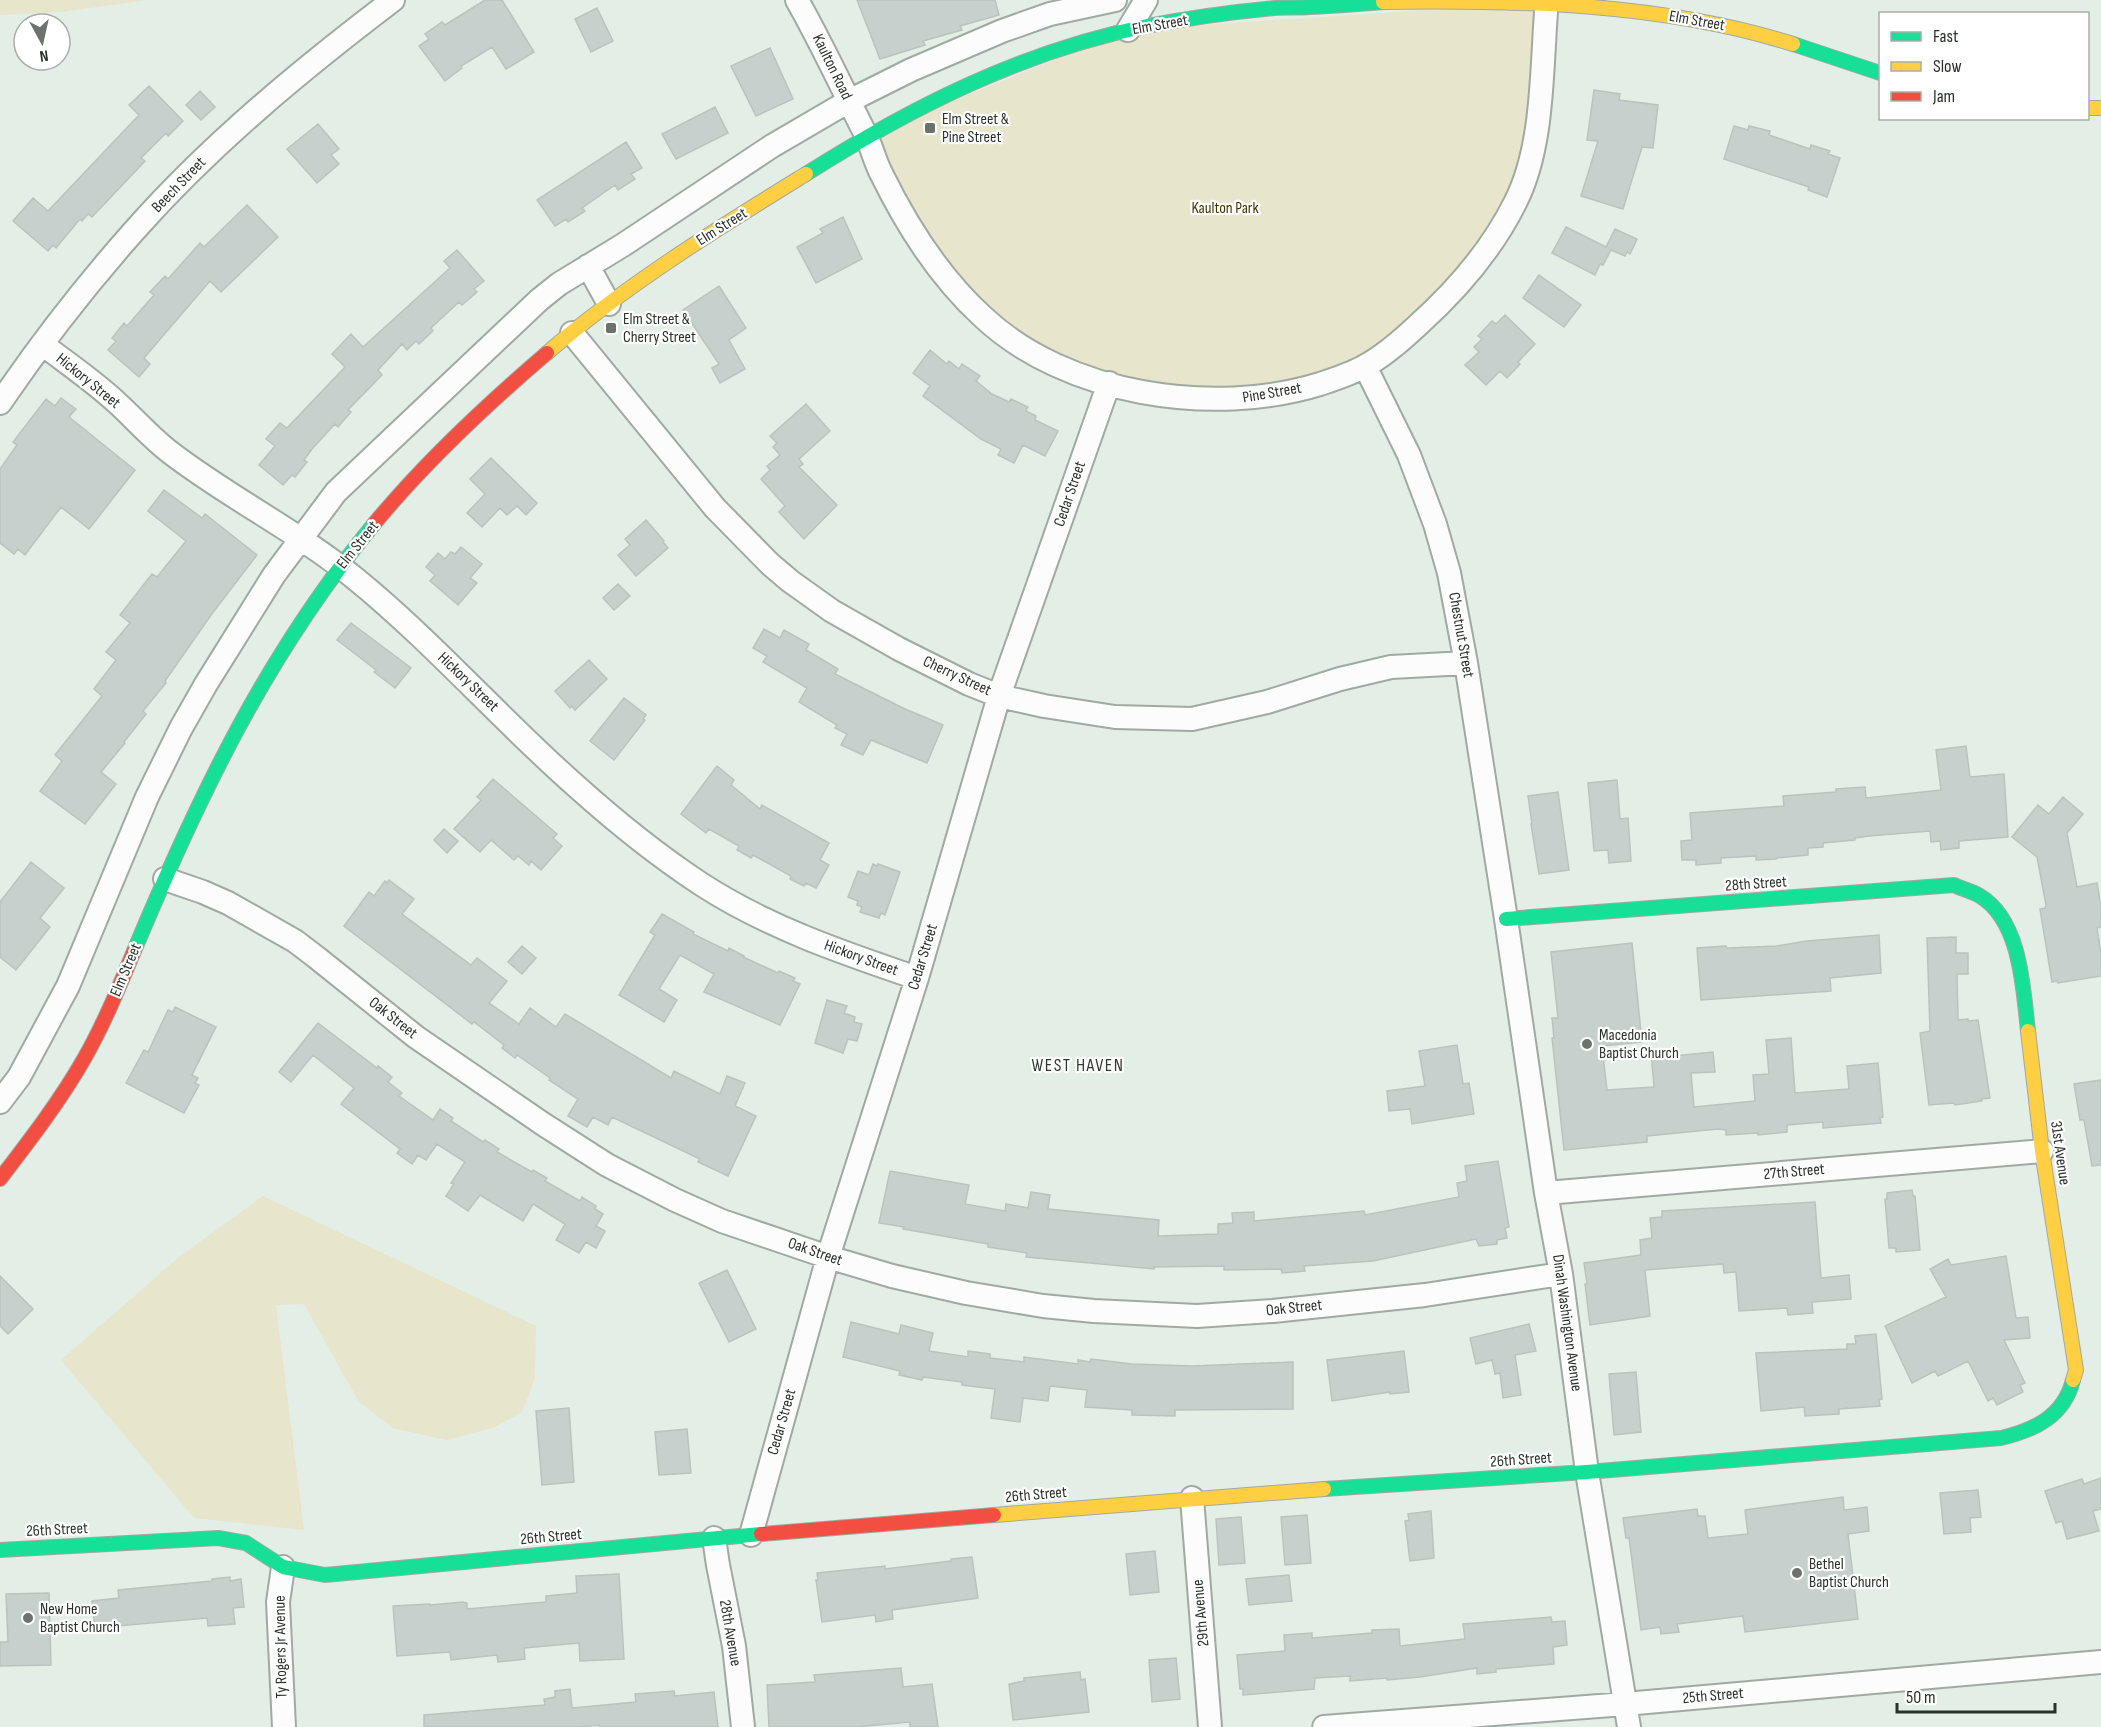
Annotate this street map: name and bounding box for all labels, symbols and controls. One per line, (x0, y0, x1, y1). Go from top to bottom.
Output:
street label: Elm Street (1668, 7, 1726, 35)
street label: Elm Street (1131, 11, 1189, 39)
north arrow (12, 12, 72, 72)
legend (1879, 12, 2089, 120)
text: Fast (1933, 26, 1959, 47)
street label: Kaulton Road (808, 31, 856, 103)
text: N (38, 45, 49, 65)
text: Slow (1933, 56, 1962, 77)
text: Jam (1932, 86, 1955, 107)
place label: Elm Street & Pine Street (942, 110, 1009, 147)
marker: Elm Street & Pine Street (923, 121, 937, 135)
street label: Beech Street (148, 153, 210, 217)
park label: Kaulton Park (1191, 199, 1259, 218)
street label: Elm Street (693, 204, 751, 250)
place label: Elm Street & Cherry Street (623, 310, 696, 347)
marker: Elm Street & Cherry Street (604, 321, 618, 335)
street label: Hickory Street (52, 349, 124, 413)
street label: Pine Street (1241, 378, 1303, 408)
street label: Cedar Street (1050, 459, 1090, 529)
street label: Elm Street (333, 517, 383, 573)
street label: Chestnut Street (1444, 591, 1478, 679)
street label: Hickory Street (434, 648, 502, 716)
street label: Cherry Street (920, 652, 994, 700)
street label: 28th Street (1725, 872, 1788, 896)
street label: Cedar Street (904, 922, 942, 992)
street label: Hickory Street (821, 936, 901, 980)
street label: Elm Street (106, 940, 146, 1000)
street label: Oak Street (365, 993, 421, 1043)
place label: Macedonia Baptist Church (1599, 1026, 1679, 1063)
marker: Macedonia Baptist Church (1580, 1037, 1594, 1051)
district label: WEST HAVEN (1032, 1055, 1124, 1076)
street label: 31st Avenue (2046, 1120, 2074, 1186)
street label: 27th Street (1763, 1160, 1825, 1184)
street label: Oak Street (785, 1234, 845, 1270)
street label: Dinah Washington Avenue (1548, 1253, 1586, 1393)
street label: Oak Street (1265, 1296, 1323, 1320)
street label: Cedar Street (764, 1387, 801, 1457)
street label: 26th Street (1490, 1448, 1553, 1472)
street label: 26th Street (1004, 1483, 1068, 1507)
street label: 26th Street (26, 1519, 88, 1541)
street label: 26th Street (519, 1525, 583, 1549)
place label: Bethel Baptist Church (1809, 1555, 1889, 1592)
marker: Bethel Baptist Church (1790, 1566, 1804, 1580)
street label: 29th Avenue (1189, 1579, 1213, 1647)
street label: Ty Rogers Jr Avenue (271, 1595, 291, 1699)
street label: 28th Avenue (715, 1598, 745, 1668)
place label: New Home Baptist Church (40, 1600, 120, 1637)
marker: New Home Baptist Church (21, 1611, 35, 1625)
scale bar (1897, 1676, 2054, 1714)
street label: 25th Street (1682, 1684, 1744, 1708)
text: 50 m (1906, 1687, 1936, 1708)

